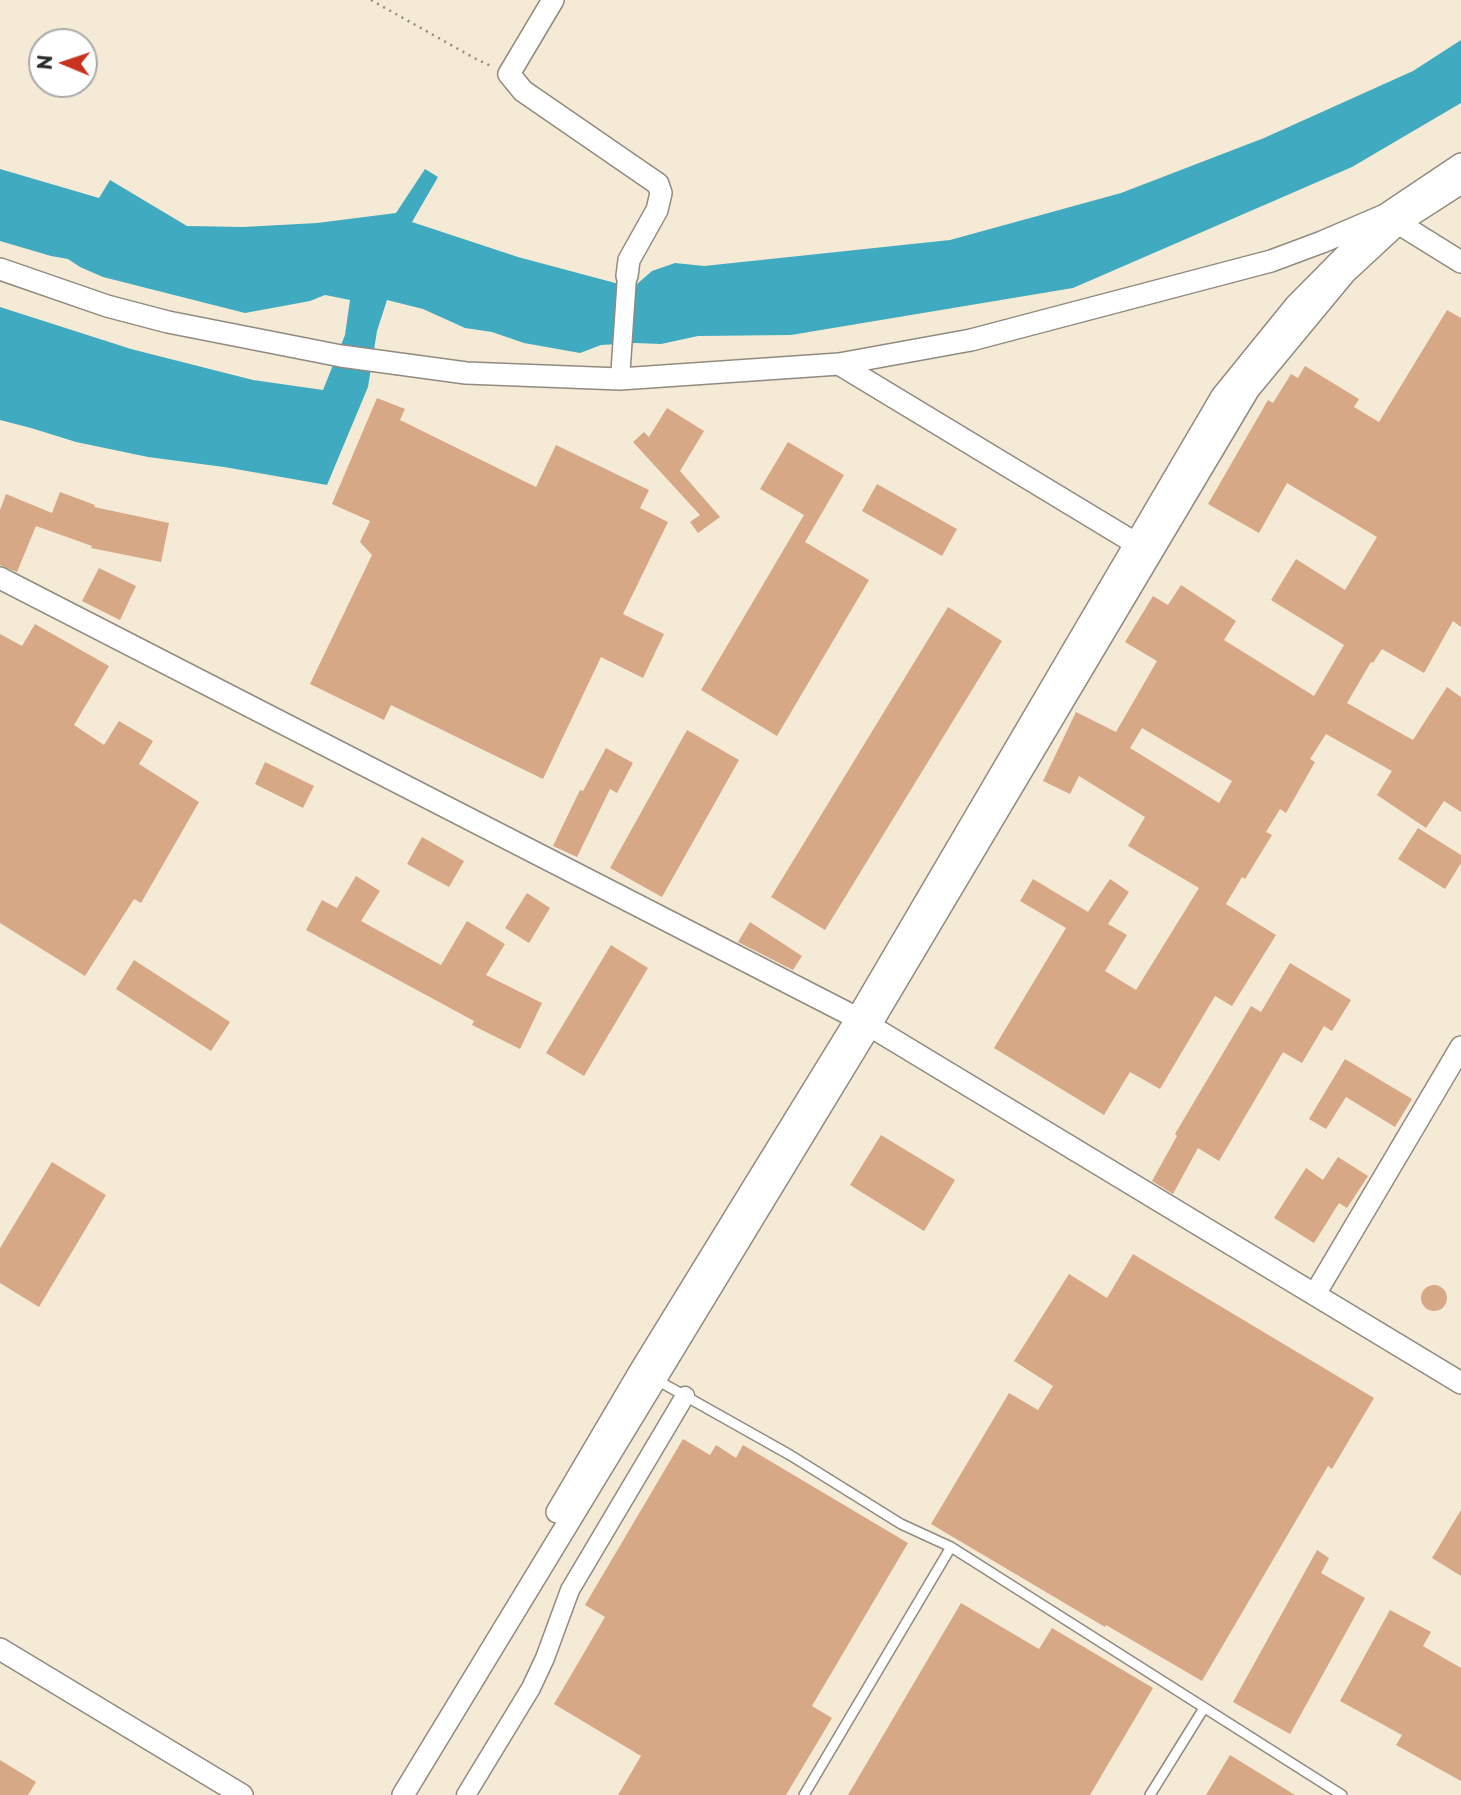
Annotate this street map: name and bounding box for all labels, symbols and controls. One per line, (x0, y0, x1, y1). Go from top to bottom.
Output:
north arrow (28, 28, 98, 98)
text: N (30, 54, 58, 70)

